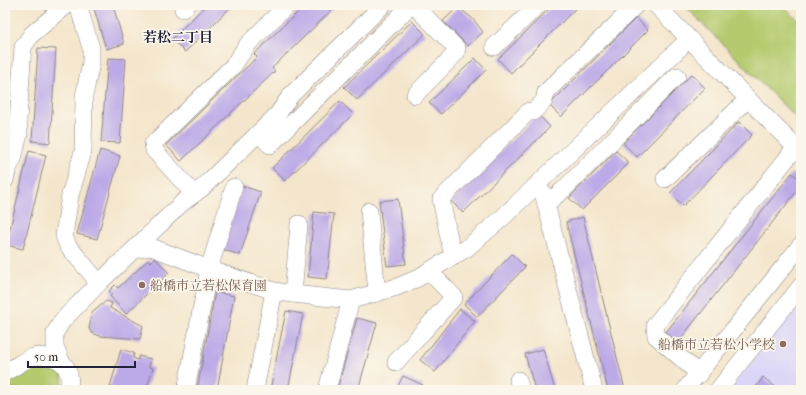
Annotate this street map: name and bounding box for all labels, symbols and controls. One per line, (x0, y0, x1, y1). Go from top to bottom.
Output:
district label: 若松二丁目 (143, 29, 213, 46)
place label: 船橋市立若松保育園 (150, 278, 267, 293)
marker: 船橋市立若松保育園 (137, 280, 147, 290)
place label: 船橋市立若松小学校 (658, 337, 775, 352)
marker: 船橋市立若松小学校 (778, 339, 788, 349)
scale bar (28, 343, 135, 369)
text: 50 m (34, 350, 58, 364)

